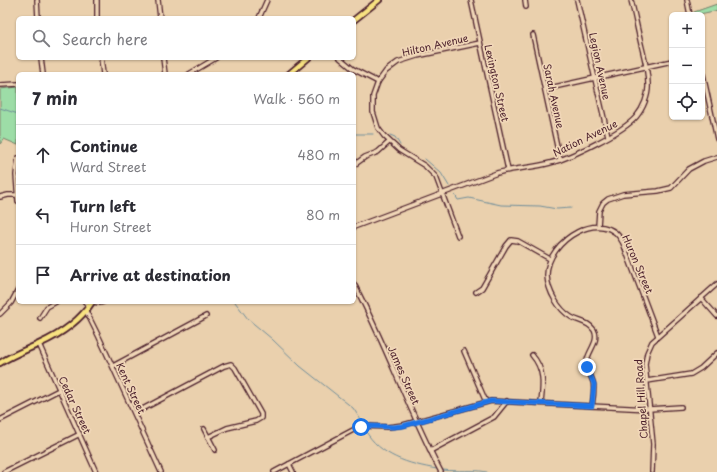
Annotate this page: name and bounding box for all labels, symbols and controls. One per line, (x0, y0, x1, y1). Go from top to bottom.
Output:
map controls (669, 12, 705, 120)
button: + (669, 12, 705, 48)
search box (16, 16, 356, 60)
icon: search (30, 27, 52, 49)
text: Search here (62, 27, 148, 50)
street label: Hilton Avenue (400, 29, 470, 59)
street label: Legion Avenue (586, 31, 615, 101)
street label: Lexington Street (481, 43, 514, 123)
button: − (669, 48, 705, 84)
street label: Sarah Avenue (540, 62, 569, 130)
button: locate (669, 84, 705, 120)
text: 7 min (32, 85, 78, 111)
text: Walk · 560 m (253, 89, 340, 108)
street label: Nation Avenue (550, 115, 620, 160)
text: Continue (70, 134, 138, 157)
icon: ahead (32, 144, 54, 166)
text: 480 m (298, 145, 340, 164)
text: Ward Street (70, 157, 146, 176)
text: Turn left (70, 194, 136, 217)
icon: left (32, 204, 54, 226)
text: 80 m (306, 205, 340, 224)
text: Huron Street (70, 217, 151, 236)
street label: Huron Street (619, 232, 658, 296)
text: Arrive at destination (70, 263, 231, 286)
icon: arrive (32, 264, 54, 286)
street label: James Street (385, 343, 424, 407)
route end (578, 358, 596, 376)
street label: Chapel Hill Road (630, 359, 651, 439)
street label: Kent Street (113, 360, 150, 416)
street label: Cedar Street (56, 374, 95, 436)
route start (352, 418, 370, 436)

